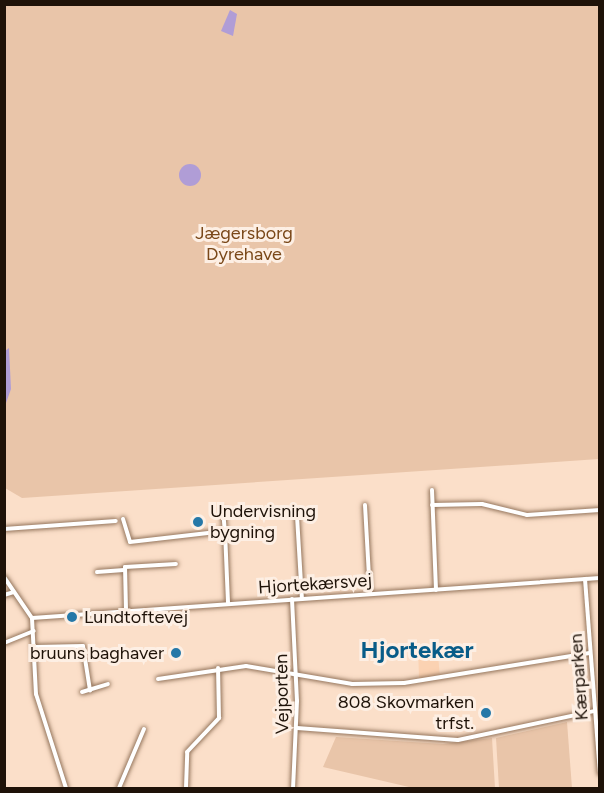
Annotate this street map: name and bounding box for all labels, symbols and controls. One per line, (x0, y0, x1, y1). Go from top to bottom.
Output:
park label: Jægersborg Dyrehave (195, 223, 293, 266)
place label: Undervisning bygning (210, 501, 316, 544)
marker: Undervisning bygning (191, 515, 205, 529)
street label: Hjortekærsvej (257, 569, 373, 599)
place label: Lundtoftevej (84, 606, 188, 628)
marker: Lundtoftevej (65, 610, 79, 624)
street label: Kærparken (565, 633, 593, 721)
district label: Hjortekær (360, 636, 474, 664)
place label: bruuns baghaver (30, 642, 164, 664)
marker: bruuns baghaver (169, 646, 183, 660)
street label: Vejporten (271, 654, 293, 734)
place label: 808 Skovmarken trfst. (338, 692, 474, 734)
marker: 808 Skovmarken trfst. (479, 706, 493, 720)

